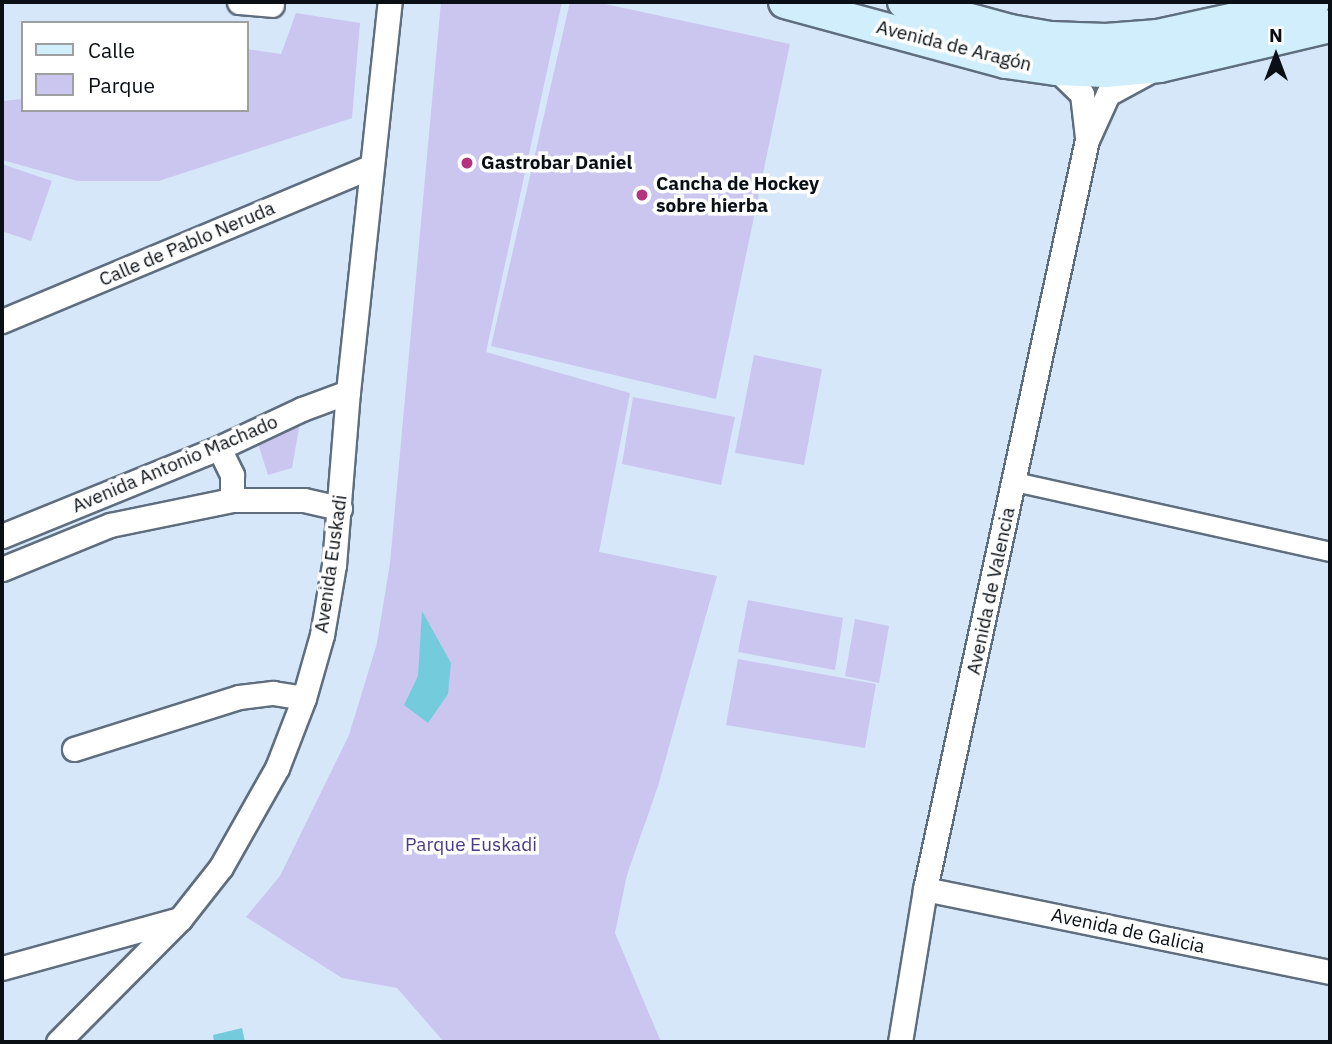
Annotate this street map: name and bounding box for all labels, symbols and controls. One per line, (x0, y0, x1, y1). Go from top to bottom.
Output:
street label: Avenida de Aragón (874, 16, 1034, 76)
legend (21, 21, 248, 112)
north arrow (1241, 21, 1311, 91)
text: N (1269, 23, 1283, 47)
text: Calle (88, 36, 135, 64)
text: Parque (88, 71, 155, 99)
place label: Gastrobar Daniel (481, 152, 632, 174)
marker: Gastrobar Daniel (459, 155, 475, 171)
place label: Cancha de Hockey sobre hierba (656, 173, 819, 217)
marker: Cancha de Hockey sobre hierba (634, 187, 650, 203)
street label: Calle de Pablo Neruda (96, 197, 278, 291)
street label: Avenida Antonio Machado (69, 410, 281, 518)
street label: Avenida Euskadi (310, 493, 352, 635)
street label: Avenida de Valencia (962, 505, 1020, 677)
park label: Parque Euskadi (405, 834, 537, 856)
street label: Avenida de Galicia (1049, 904, 1207, 958)

